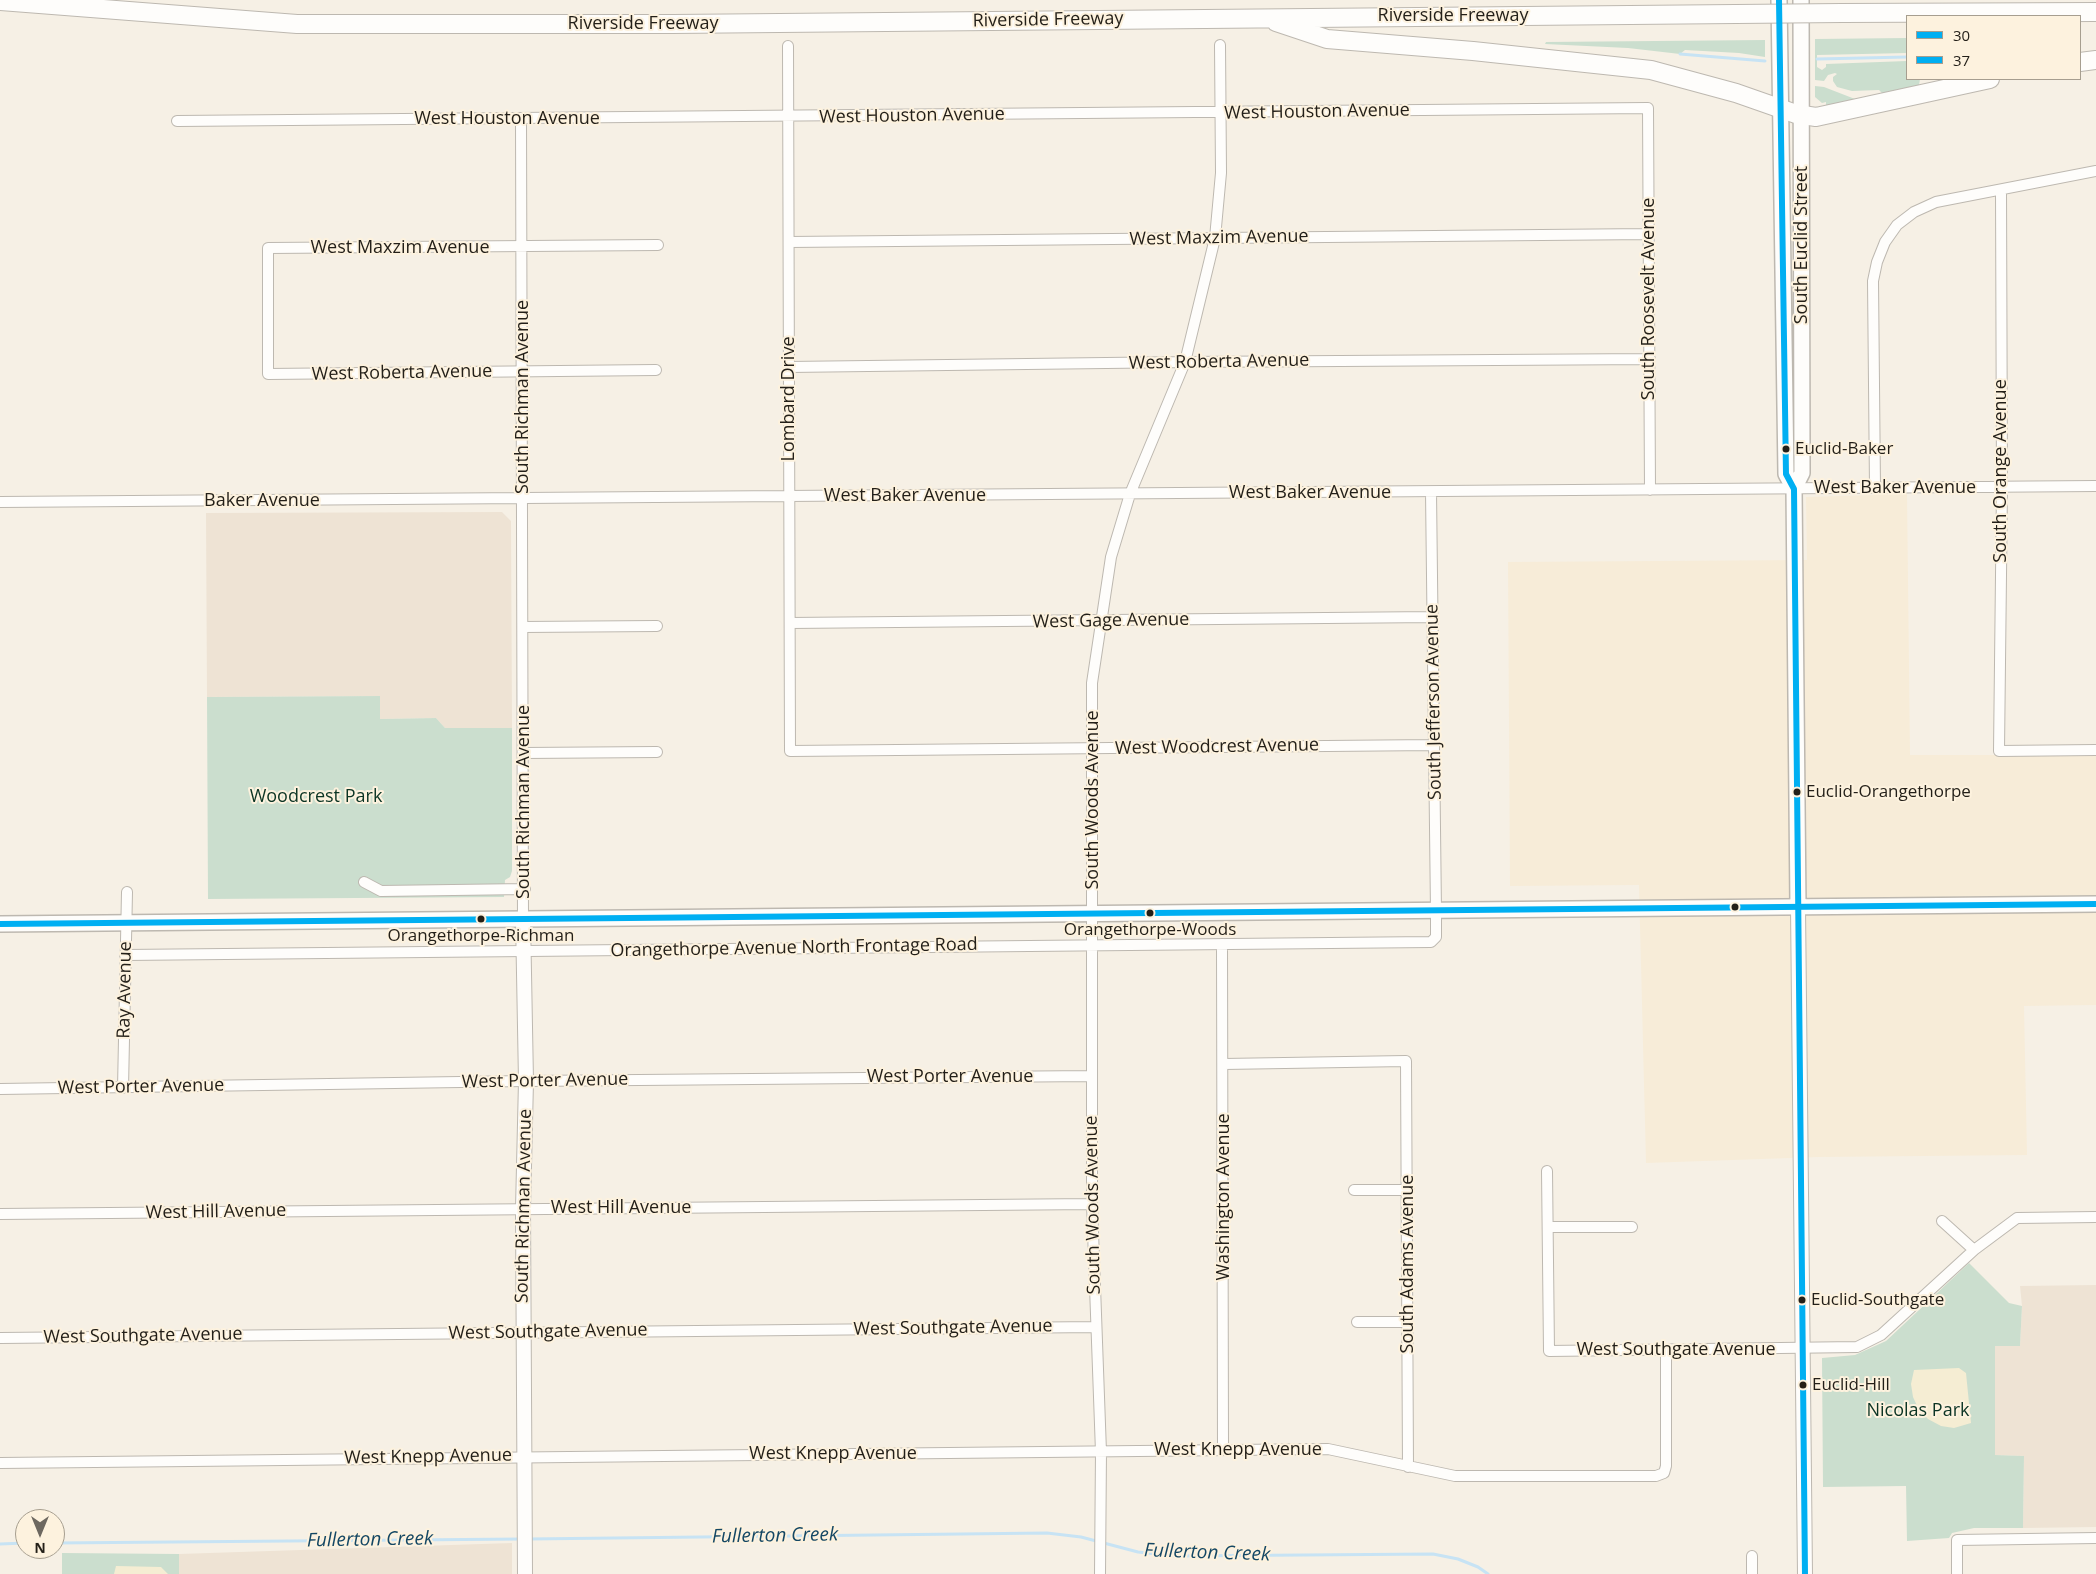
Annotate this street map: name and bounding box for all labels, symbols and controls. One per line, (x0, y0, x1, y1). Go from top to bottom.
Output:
street label: Riverside Freeway (1378, 5, 1528, 27)
street label: Riverside Freeway (972, 8, 1124, 32)
street label: Riverside Freeway (568, 13, 718, 35)
legend (1906, 15, 2081, 80)
text: 30 (1953, 25, 1970, 45)
text: 37 (1953, 50, 1970, 70)
street label: West Houston Avenue (1224, 100, 1410, 124)
street label: West Houston Avenue (819, 104, 1005, 128)
street label: West Houston Avenue (414, 108, 600, 130)
street label: South Euclid Street (1791, 166, 1813, 324)
street label: South Roosevelt Avenue (1638, 198, 1660, 400)
street label: West Maxzim Avenue (1129, 226, 1309, 250)
street label: West Maxzim Avenue (311, 237, 489, 259)
street label: South Richman Avenue (512, 300, 534, 494)
street label: Lombard Drive (778, 336, 800, 462)
street label: West Roberta Avenue (1129, 350, 1309, 374)
street label: West Roberta Avenue (312, 361, 492, 385)
street label: South Orange Avenue (1990, 379, 2012, 563)
place label: Euclid-Baker (1795, 439, 1893, 459)
marker: Euclid-Baker (1781, 444, 1791, 454)
street label: West Baker Avenue (1814, 477, 1976, 499)
street label: West Baker Avenue (1229, 482, 1391, 504)
street label: West Baker Avenue (824, 485, 986, 507)
street label: Baker Avenue (204, 490, 320, 512)
street label: South Jefferson Avenue (1421, 604, 1447, 800)
street label: West Gage Avenue (1032, 609, 1190, 633)
street label: South Richman Avenue (513, 705, 535, 899)
street label: South Woods Avenue (1082, 710, 1104, 890)
street label: West Woodcrest Avenue (1115, 734, 1319, 760)
place label: Euclid-Orangethorpe (1806, 782, 1971, 802)
park label: Woodcrest Park (250, 786, 382, 808)
marker: Euclid-Orangethorpe (1792, 787, 1802, 797)
unlabelled marker (1730, 902, 1740, 912)
marker: Orangethorpe-Woods (1145, 908, 1155, 918)
marker: Orangethorpe-Richman (476, 914, 486, 924)
place label: Orangethorpe-Woods (1064, 920, 1236, 940)
place label: Orangethorpe-Richman (388, 926, 574, 946)
street label: Orangethorpe Avenue North Frontage Road (610, 934, 978, 962)
street label: Ray Avenue (113, 941, 137, 1039)
street label: West Porter Avenue (867, 1066, 1033, 1088)
street label: West Porter Avenue (462, 1069, 628, 1093)
street label: West Porter Avenue (58, 1075, 224, 1099)
street label: South Richman Avenue (512, 1109, 536, 1303)
street label: Washington Avenue (1213, 1113, 1235, 1281)
street label: South Woods Avenue (1081, 1115, 1105, 1295)
street label: South Adams Avenue (1397, 1175, 1419, 1353)
street label: West Hill Avenue (551, 1197, 691, 1219)
street label: West Hill Avenue (146, 1200, 286, 1224)
place label: Euclid-Southgate (1811, 1290, 1944, 1310)
marker: Euclid-Southgate (1797, 1295, 1807, 1305)
street label: West Southgate Avenue (853, 1315, 1053, 1341)
street label: West Southgate Avenue (448, 1319, 648, 1345)
street label: West Southgate Avenue (43, 1323, 243, 1349)
street label: West Southgate Avenue (1576, 1339, 1776, 1361)
place label: Euclid-Hill (1812, 1375, 1890, 1395)
marker: Euclid-Hill (1798, 1380, 1808, 1390)
park label: Nicolas Park (1867, 1400, 1969, 1422)
street label: West Knepp Avenue (1154, 1439, 1322, 1461)
street label: West Knepp Avenue (749, 1443, 917, 1465)
street label: West Knepp Avenue (344, 1445, 512, 1469)
north arrow (15, 1509, 65, 1559)
water label: Fullerton Creek (712, 1523, 838, 1549)
water label: Fullerton Creek (307, 1527, 433, 1553)
text: N (34, 1539, 46, 1558)
water label: Fullerton Creek (1143, 1539, 1271, 1567)

